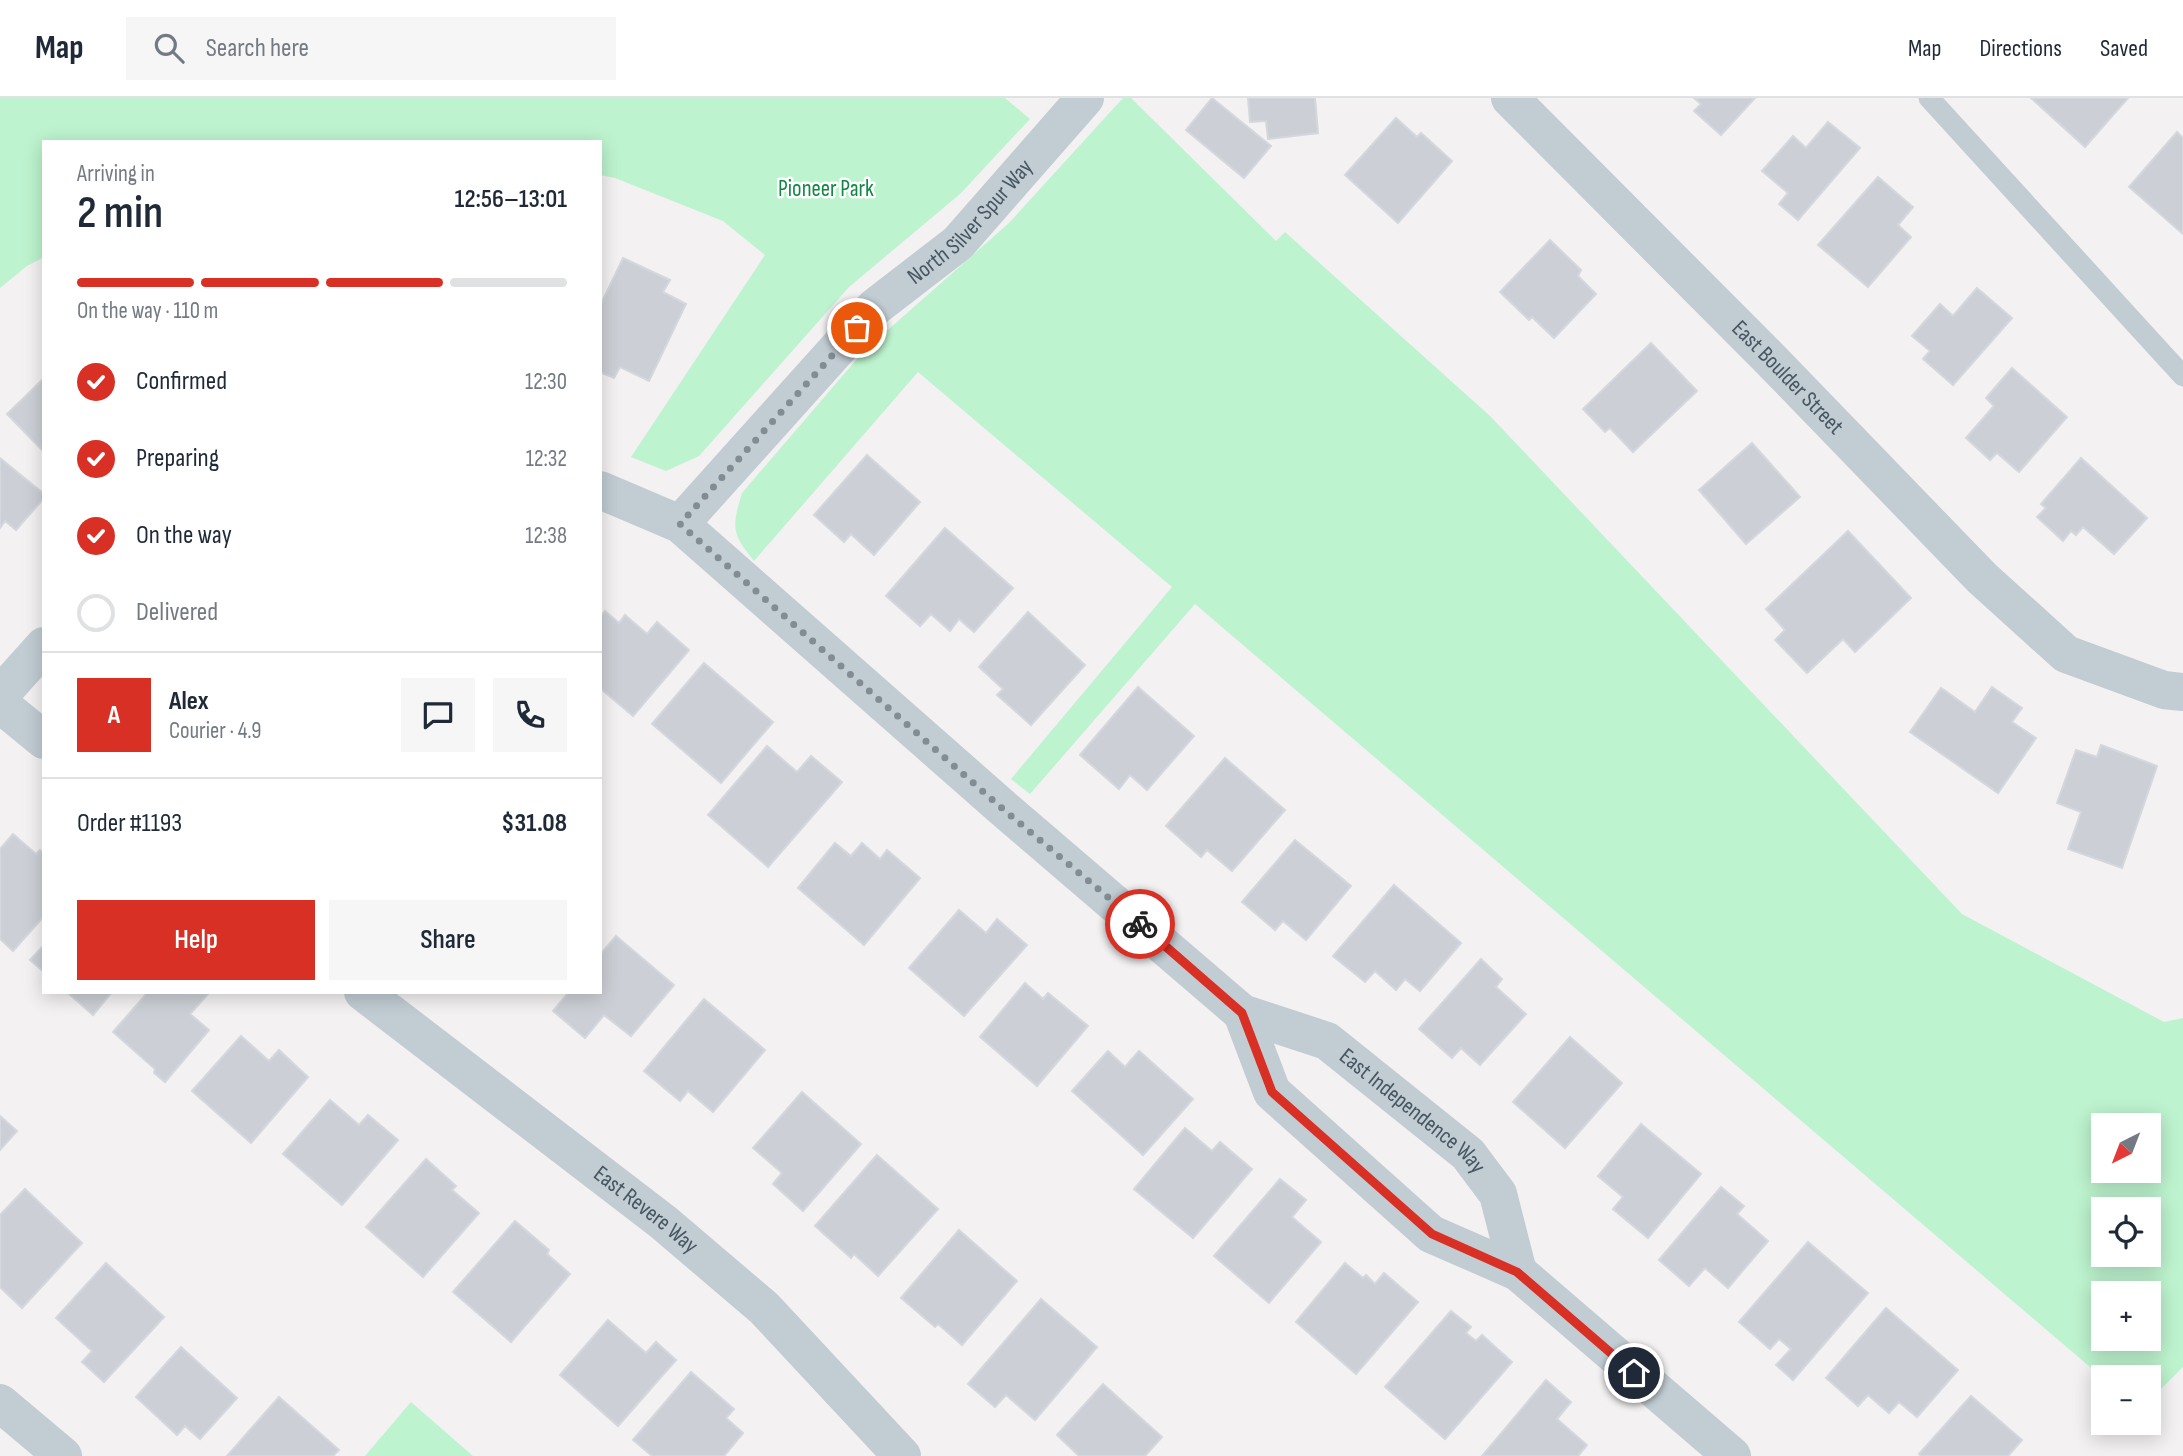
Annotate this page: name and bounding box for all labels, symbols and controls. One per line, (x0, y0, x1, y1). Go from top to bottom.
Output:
search box (126, 17, 616, 80)
text: Map (35, 28, 84, 68)
icon: search (150, 29, 188, 67)
text: Search here (206, 33, 309, 64)
text: Map (1908, 34, 1941, 63)
text: Directions (1979, 34, 2062, 63)
text: Saved (2100, 34, 2148, 63)
street label: North Silver Spur Way (902, 153, 1039, 291)
text: Arriving in (77, 160, 155, 188)
park label: Pioneer Park (778, 175, 874, 203)
text: 12:56–13:01 (454, 184, 567, 215)
text: 2 min (77, 186, 163, 241)
text: On the way · 110 m (77, 297, 218, 325)
pin (827, 298, 887, 358)
icon: bag (838, 309, 876, 347)
street label: East Boulder Street (1726, 315, 1849, 440)
icon: check (77, 363, 115, 401)
text: Confirmed (136, 366, 227, 397)
text: 12:30 (525, 368, 567, 396)
icon: check (77, 440, 115, 478)
text: Preparing (136, 443, 219, 474)
text: 12:32 (526, 445, 567, 473)
icon: check (77, 517, 115, 555)
text: On the way (136, 520, 232, 551)
text: 12:38 (525, 522, 567, 550)
text: Delivered (136, 597, 218, 628)
button: chat (401, 678, 475, 752)
button: phone (493, 678, 567, 752)
text: Alex (169, 686, 209, 717)
text: A (108, 700, 120, 731)
text: Courier · 4.9 (169, 717, 261, 745)
text: Order #1193 (77, 808, 182, 839)
text: $31.08 (501, 808, 567, 839)
courier (1105, 889, 1175, 959)
button: Help (77, 900, 315, 980)
button: Share (329, 900, 567, 980)
icon: bike (1121, 905, 1159, 943)
street label: East Independence Way (1334, 1042, 1492, 1179)
north arrow (2091, 1113, 2161, 1183)
map controls (2091, 1113, 2161, 1435)
street label: East Revere Way (588, 1160, 704, 1260)
button: locate (2091, 1197, 2161, 1267)
button: + (2091, 1281, 2161, 1351)
pin (1604, 1343, 1664, 1403)
icon: home (1615, 1354, 1653, 1392)
button: − (2091, 1365, 2161, 1435)

